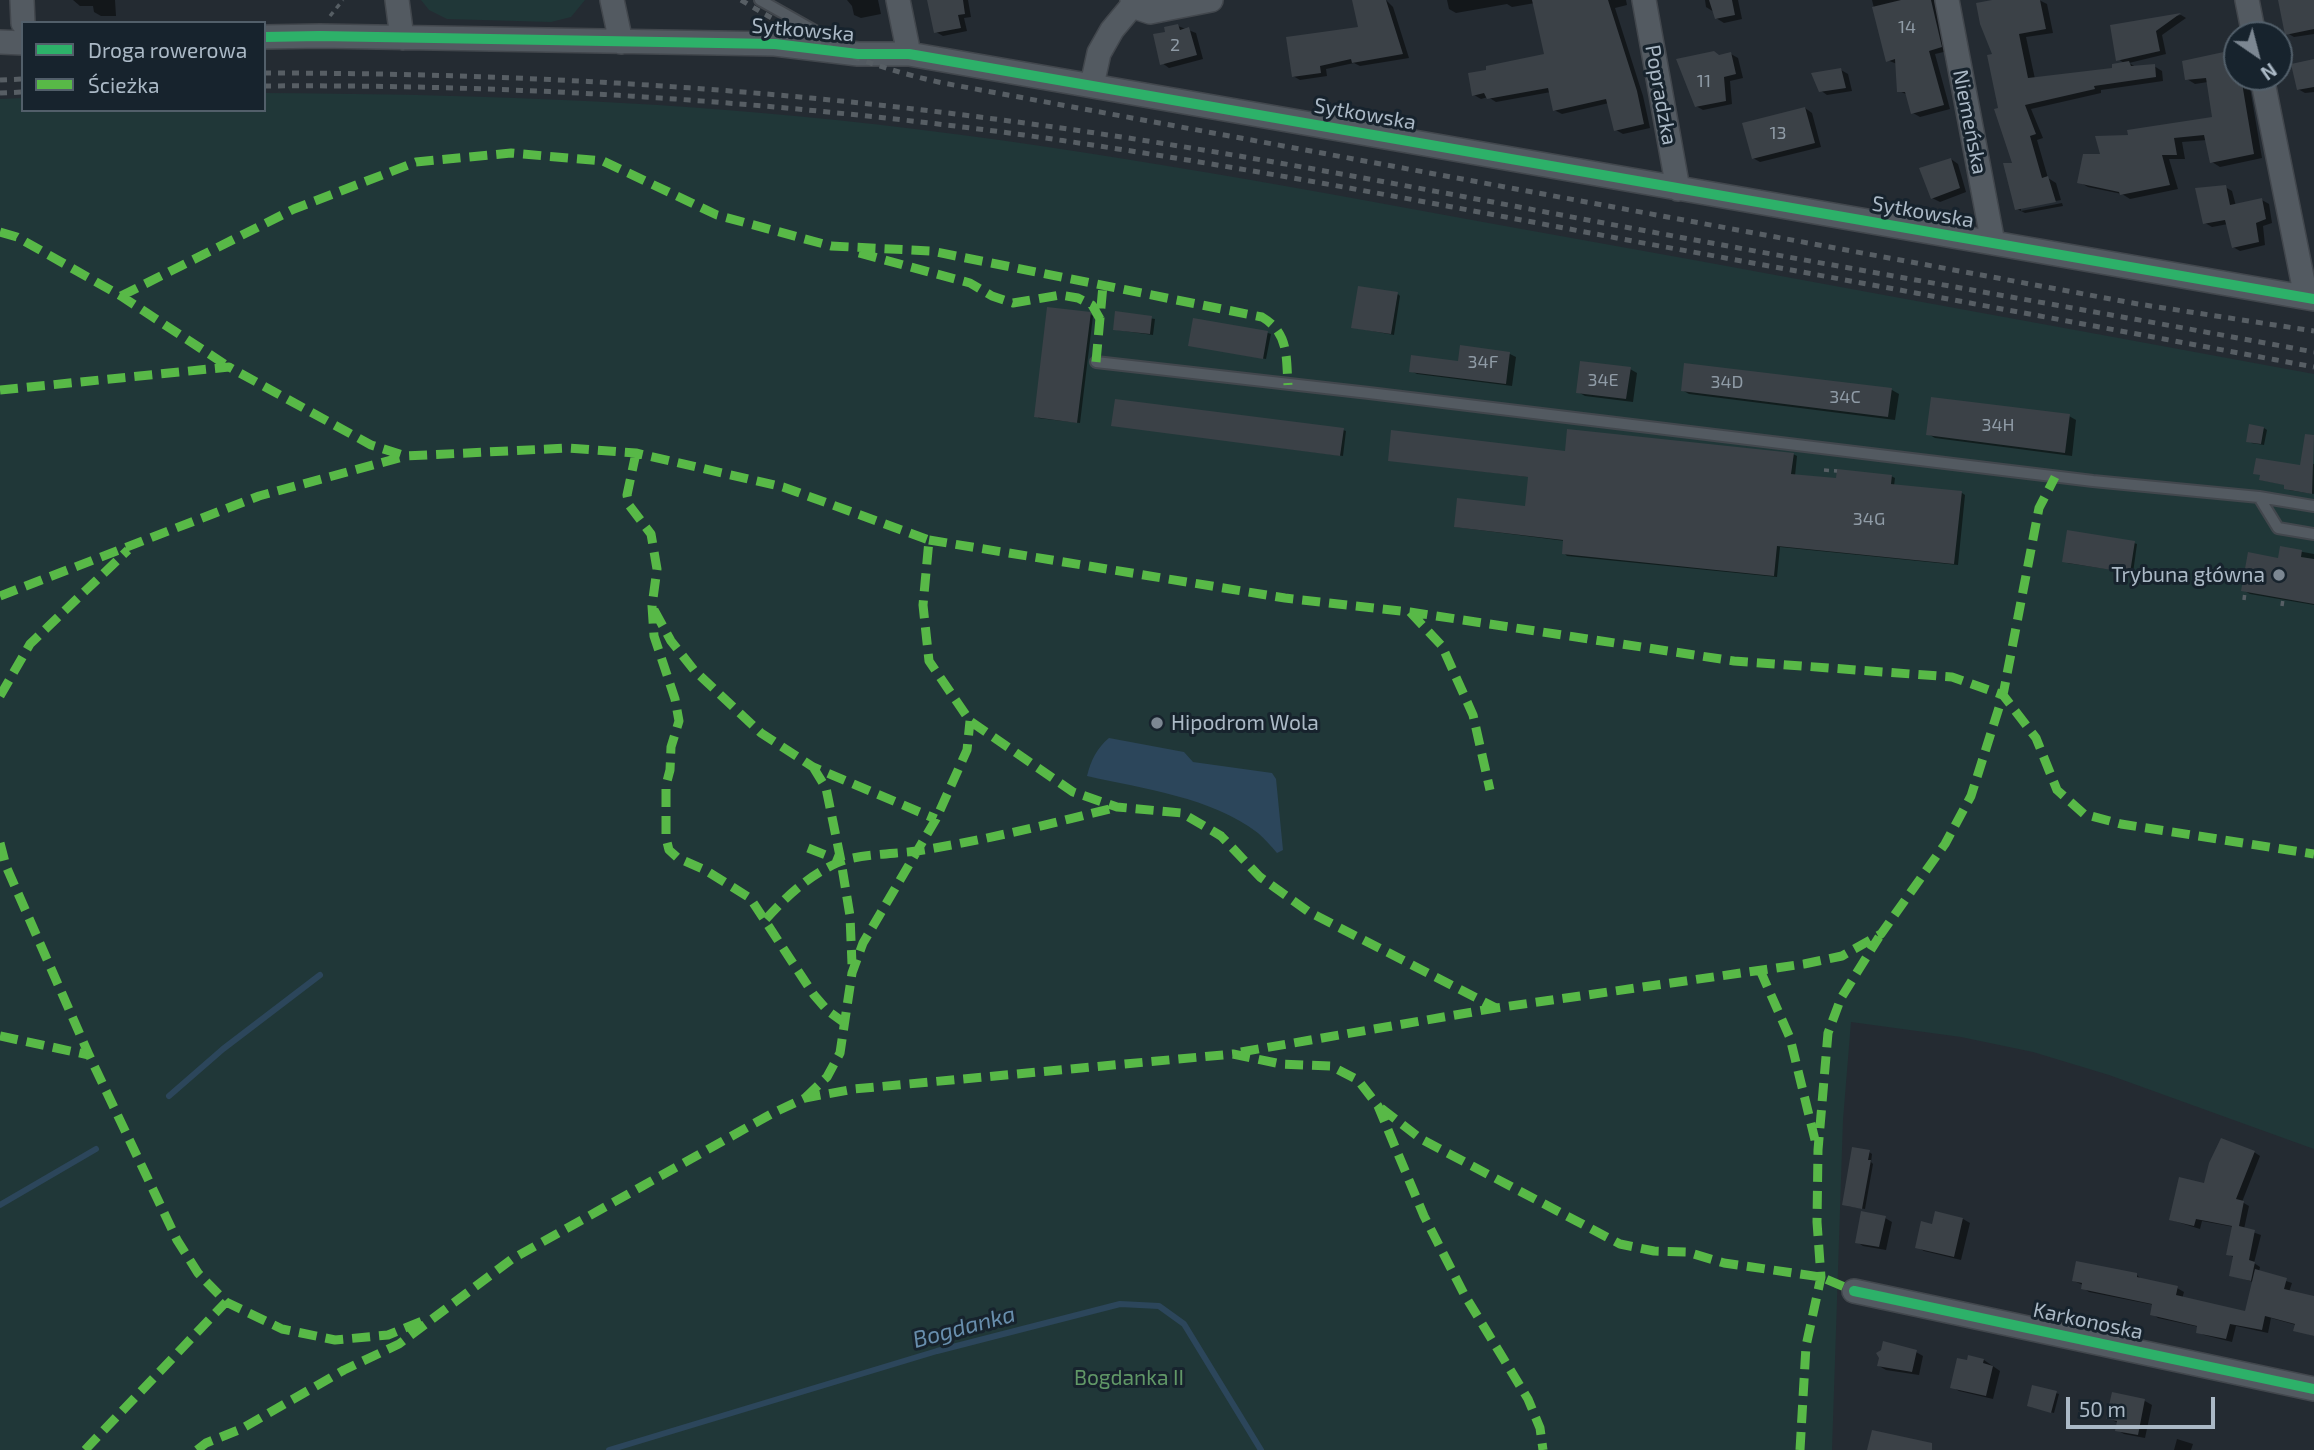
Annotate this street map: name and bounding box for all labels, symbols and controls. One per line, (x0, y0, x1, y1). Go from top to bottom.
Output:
street label: Sytkowska (751, 13, 855, 47)
house number: 14 (1898, 16, 1916, 38)
legend (21, 21, 266, 112)
north arrow (2223, 21, 2293, 91)
house number: 2 (1170, 34, 1180, 56)
text: Droga rowerowa (88, 37, 247, 62)
street label: Popradzka (1640, 43, 1682, 147)
text: N (2257, 59, 2281, 85)
street label: Niemeńska (1948, 68, 1992, 176)
house number: 11 (1697, 70, 1711, 92)
text: Ścieżka (88, 72, 159, 97)
street label: Sytkowska (1312, 93, 1418, 135)
house number: 13 (1769, 122, 1787, 144)
street label: Sytkowska (1870, 191, 1976, 233)
house number: 34F (1468, 351, 1498, 373)
house number: 34E (1587, 369, 1619, 391)
house number: 34D (1710, 371, 1744, 393)
house number: 34C (1829, 386, 1861, 408)
house number: 34H (1981, 414, 2015, 436)
house number: 34G (1853, 508, 1885, 530)
place label: Trybuna główna (2111, 562, 2265, 588)
marker: Trybuna główna (2271, 567, 2287, 583)
place label: Hipodrom Wola (1171, 710, 1319, 736)
marker: Hipodrom Wola (1149, 715, 1165, 731)
street label: Karkonoska (2031, 1297, 2145, 1345)
water label: Bogdanka (910, 1300, 1018, 1354)
park label: Bogdanka II (1074, 1365, 1184, 1391)
scale bar (2069, 1384, 2218, 1428)
text: 50 m (2079, 1396, 2126, 1421)

